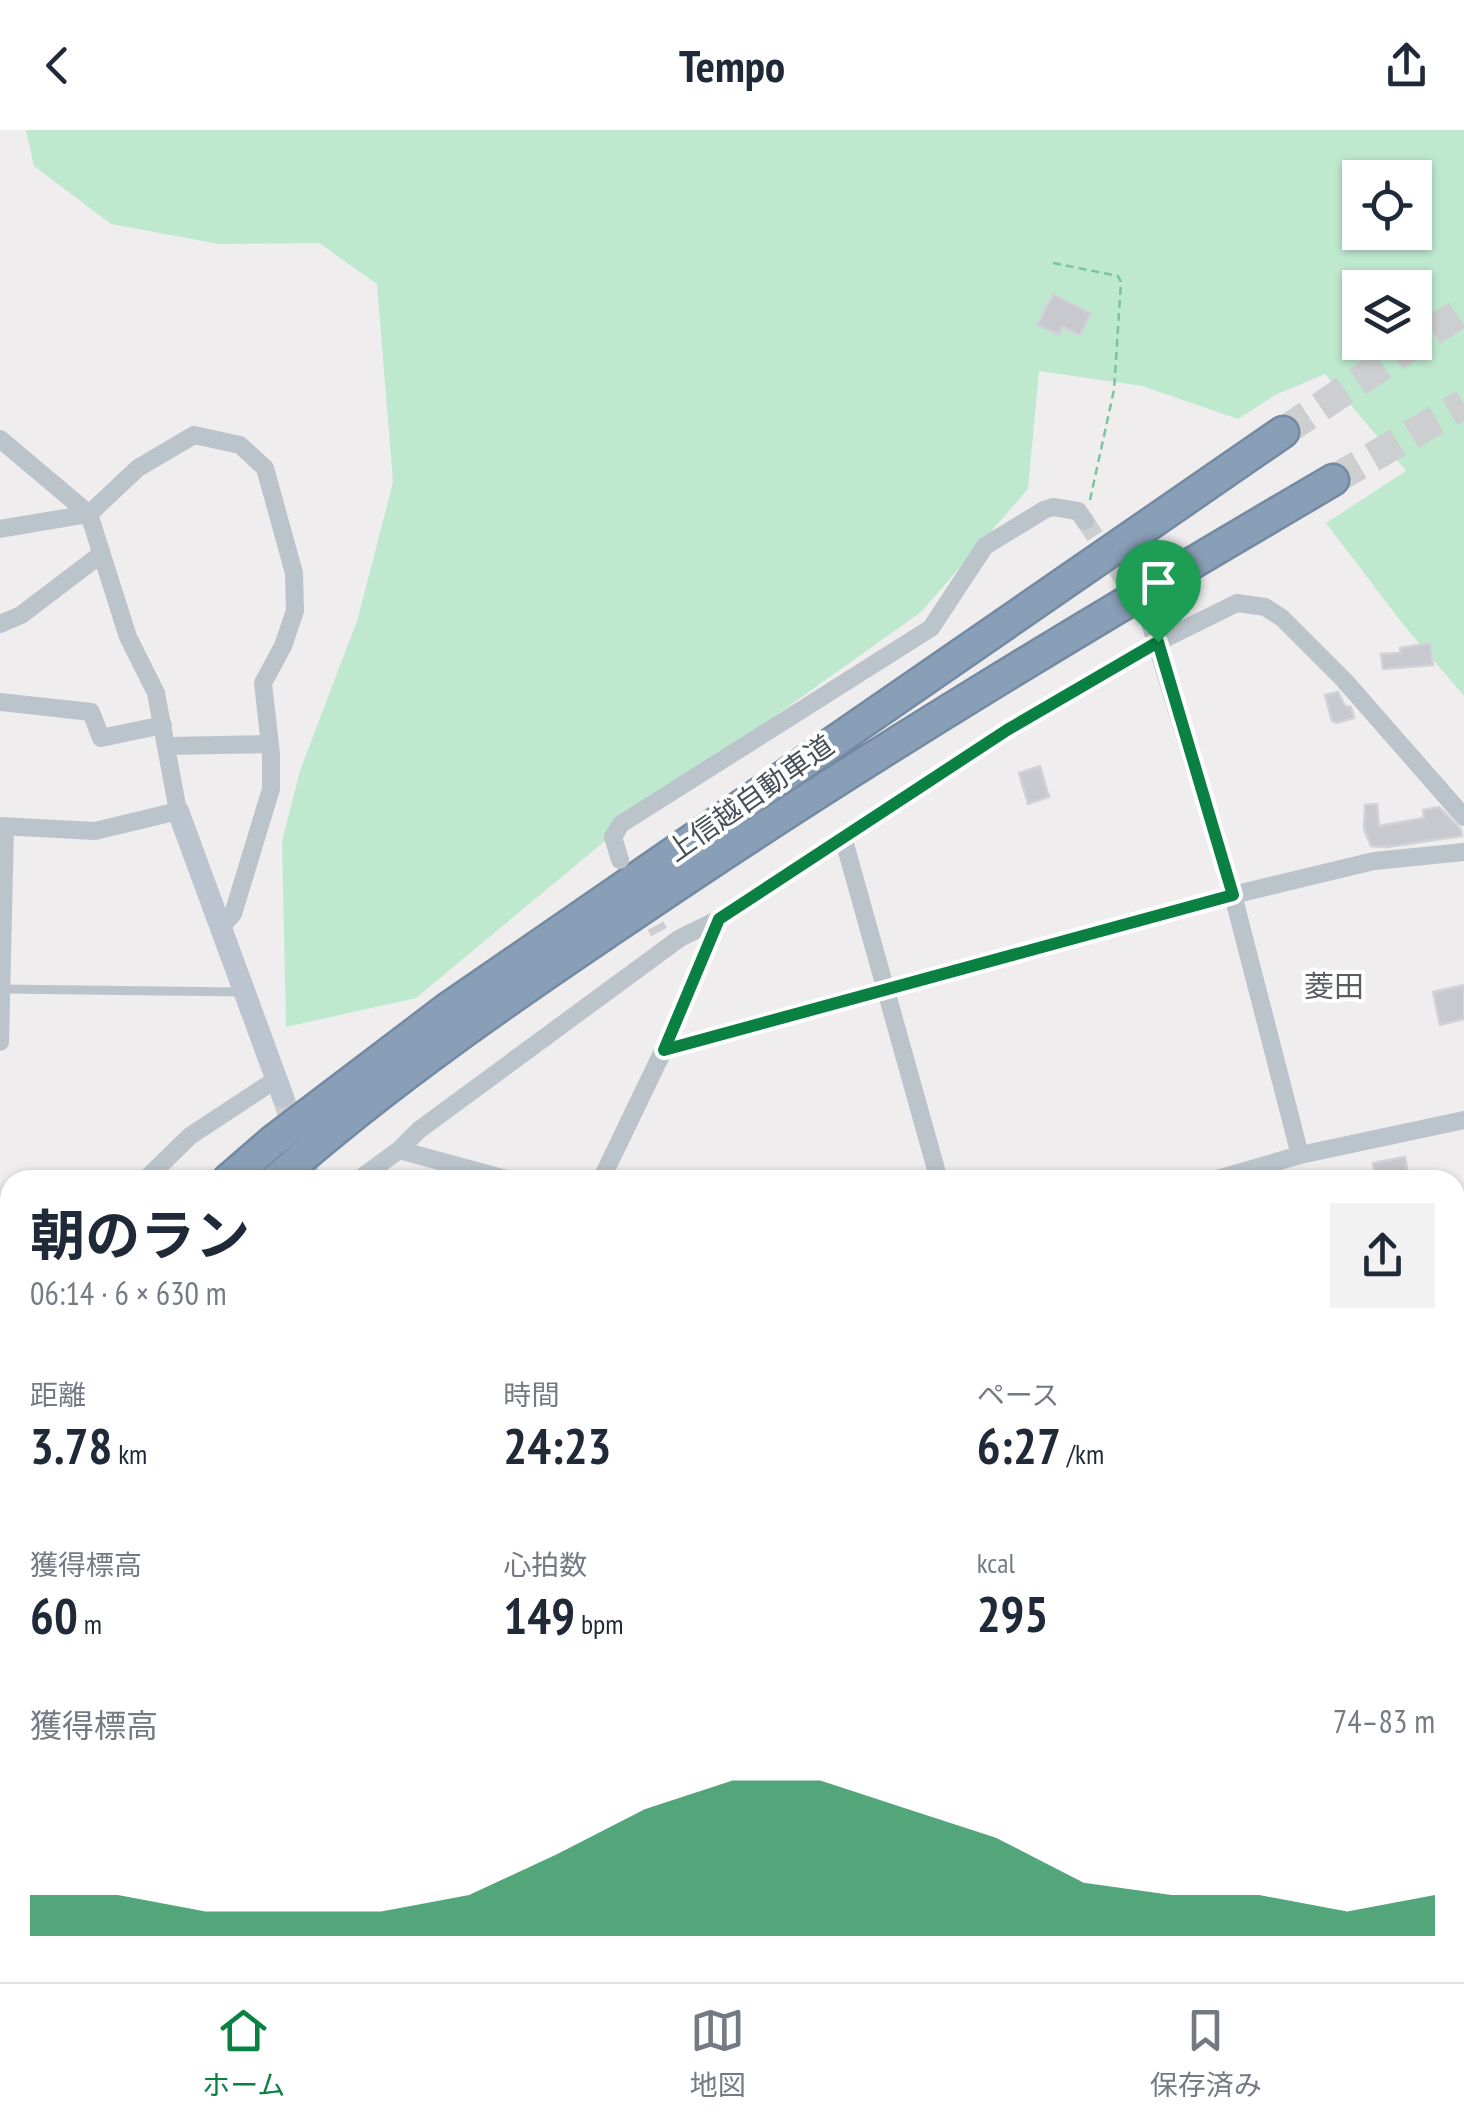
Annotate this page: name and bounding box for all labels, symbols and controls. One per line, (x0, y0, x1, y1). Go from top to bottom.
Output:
text: Tempo (679, 36, 785, 94)
icon: back (30, 38, 85, 93)
icon: share (1379, 38, 1434, 93)
map controls (1342, 160, 1432, 360)
button: locate (1342, 160, 1432, 250)
button: layers (1342, 270, 1432, 360)
pin (1116, 540, 1201, 643)
icon: arrive (1131, 555, 1186, 610)
street label: 上信越自動車道 (659, 726, 841, 869)
district label: 菱田 (1304, 966, 1364, 1005)
text: 朝のラン (30, 1199, 250, 1270)
button: share (1330, 1203, 1435, 1308)
text: 06:14 · 6 × 630 m (30, 1272, 227, 1314)
text: 距離 (30, 1376, 86, 1413)
text: 時間 (503, 1376, 559, 1413)
text: ペース (977, 1376, 1059, 1413)
text: 3.78 (30, 1413, 112, 1478)
text: 24:23 (503, 1413, 611, 1478)
text: 6:27 (977, 1413, 1061, 1478)
text: km (112, 1435, 147, 1472)
text: /km (1061, 1435, 1104, 1472)
text: kcal (977, 1544, 1015, 1581)
text: 獲得標高 (30, 1546, 142, 1583)
text: 心拍数 (503, 1546, 587, 1583)
text: 295 (977, 1581, 1048, 1646)
text: 60 (30, 1583, 78, 1648)
text: 149 (503, 1583, 575, 1648)
text: m (78, 1605, 102, 1642)
text: bpm (575, 1605, 624, 1642)
text: 74–83 m (1333, 1700, 1435, 1742)
text: 獲得標高 (30, 1704, 158, 1746)
tab: ホーム (202, 2003, 285, 2103)
tab: 地図 (690, 2003, 746, 2103)
tab: 保存済み (1150, 2003, 1262, 2103)

